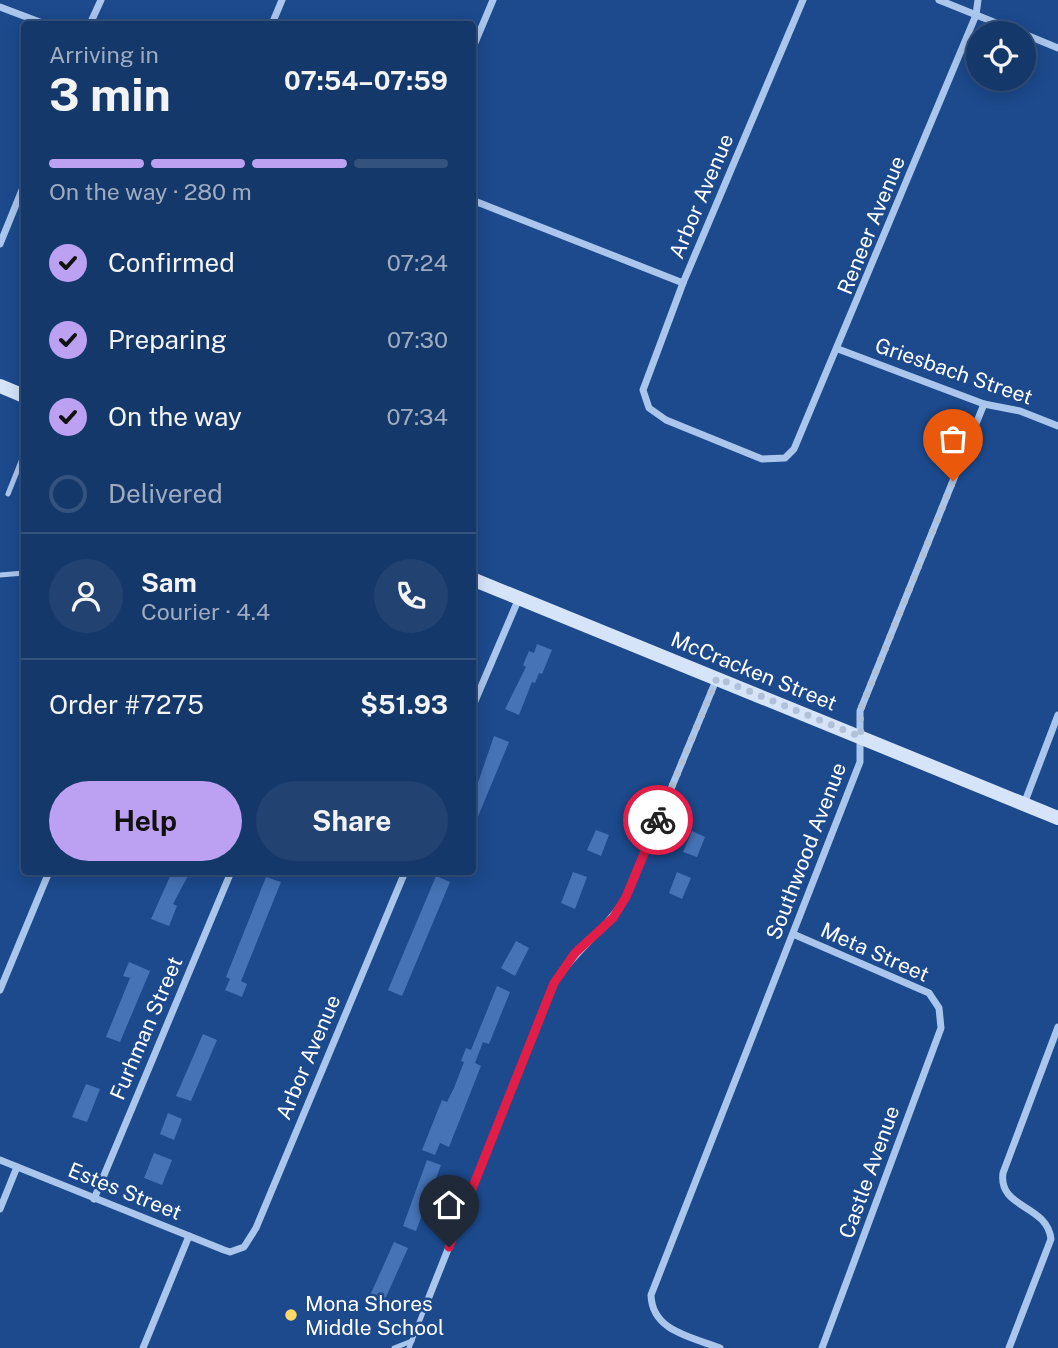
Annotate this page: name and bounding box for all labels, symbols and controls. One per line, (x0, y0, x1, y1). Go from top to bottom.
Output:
map controls (966, 21, 1036, 91)
button: locate (966, 21, 1036, 91)
text: Arriving in (49, 41, 159, 68)
text: 07:54–07:59 (284, 65, 448, 96)
text: 3 min (49, 67, 171, 121)
street label: Arbor Avenue (664, 130, 738, 262)
street label: Reneer Avenue (832, 152, 910, 298)
text: On the way · 280 m (49, 178, 252, 205)
icon: check (49, 244, 87, 282)
text: Confirmed (108, 247, 235, 278)
text: 07:24 (387, 249, 448, 276)
icon: check (49, 321, 87, 359)
text: Preparing (108, 324, 227, 355)
text: 07:30 (387, 326, 448, 353)
street label: Griesbach Street (872, 332, 1036, 410)
icon: check (49, 398, 87, 436)
text: On the way (108, 401, 242, 432)
text: 07:34 (386, 403, 448, 430)
pin (923, 409, 983, 481)
icon: bag (934, 420, 972, 458)
text: Delivered (108, 478, 223, 509)
button: person (49, 559, 123, 633)
button: phone (374, 559, 448, 633)
text: Sam (141, 567, 197, 598)
text: Courier · 4.4 (141, 598, 270, 625)
street label: McCracken Street (667, 626, 841, 716)
text: Order #7275 (49, 689, 204, 720)
text: $51.93 (360, 689, 448, 720)
street label: Southwood Avenue (761, 759, 851, 943)
button: Help (49, 781, 242, 861)
button: Share (256, 781, 448, 861)
courier (623, 785, 693, 855)
icon: bike (639, 801, 677, 839)
street label: Meta Street (817, 917, 933, 987)
street label: Furhman Street (105, 953, 187, 1103)
street label: Arbor Avenue (271, 991, 345, 1123)
street label: Castle Avenue (833, 1102, 905, 1242)
street label: Estes Street (65, 1157, 185, 1225)
pin (419, 1175, 479, 1247)
icon: home (430, 1186, 468, 1224)
place label: Mona Shores Middle School (305, 1291, 444, 1340)
marker: Mona Shores Middle School (283, 1307, 299, 1323)

